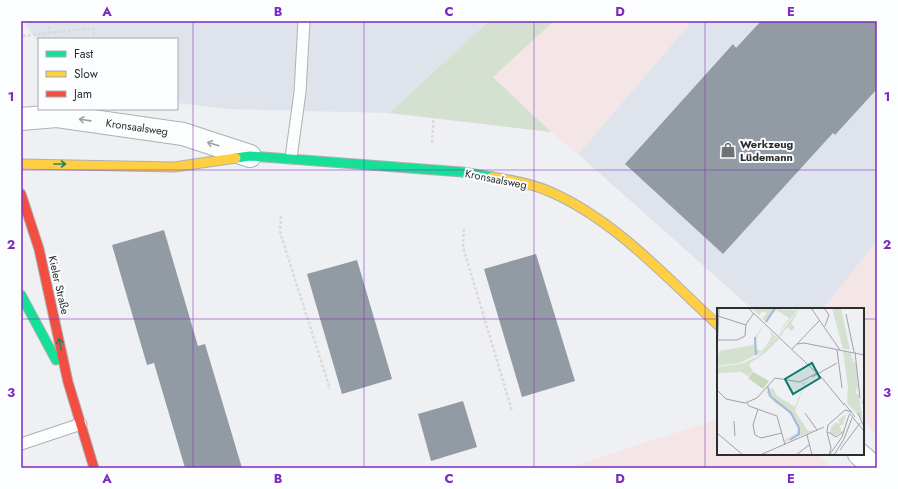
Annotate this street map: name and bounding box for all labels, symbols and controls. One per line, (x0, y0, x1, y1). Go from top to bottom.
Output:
text: A (101, 2, 112, 21)
text: B (274, 2, 283, 21)
text: C (444, 2, 454, 21)
text: D (615, 2, 625, 21)
text: E (787, 2, 795, 21)
legend (38, 38, 178, 110)
text: Fast (74, 45, 93, 63)
text: Slow (74, 65, 99, 83)
text: Jam (72, 85, 92, 103)
text: 1 (8, 87, 14, 106)
text: 1 (884, 87, 890, 106)
street label: Kronsaalsweg (105, 115, 169, 139)
one-way arrow (79, 116, 92, 124)
place label: Werkzeug Lüdemann (740, 136, 794, 165)
one-way arrow (207, 139, 219, 147)
shop icon: Werkzeug Lüdemann (719, 141, 737, 159)
one-way arrow (53, 160, 66, 168)
street label: Kronsaalsweg (464, 165, 528, 193)
text: 2 (7, 235, 15, 254)
text: 2 (883, 235, 891, 254)
street label: Kieler Straße (44, 254, 74, 316)
inset map (717, 308, 864, 455)
one-way arrow (55, 338, 63, 351)
text: 3 (7, 383, 15, 402)
text: 3 (883, 383, 891, 402)
text: A (101, 469, 112, 488)
text: B (274, 469, 283, 488)
text: C (444, 469, 454, 488)
text: D (615, 469, 625, 488)
text: E (787, 469, 795, 488)

